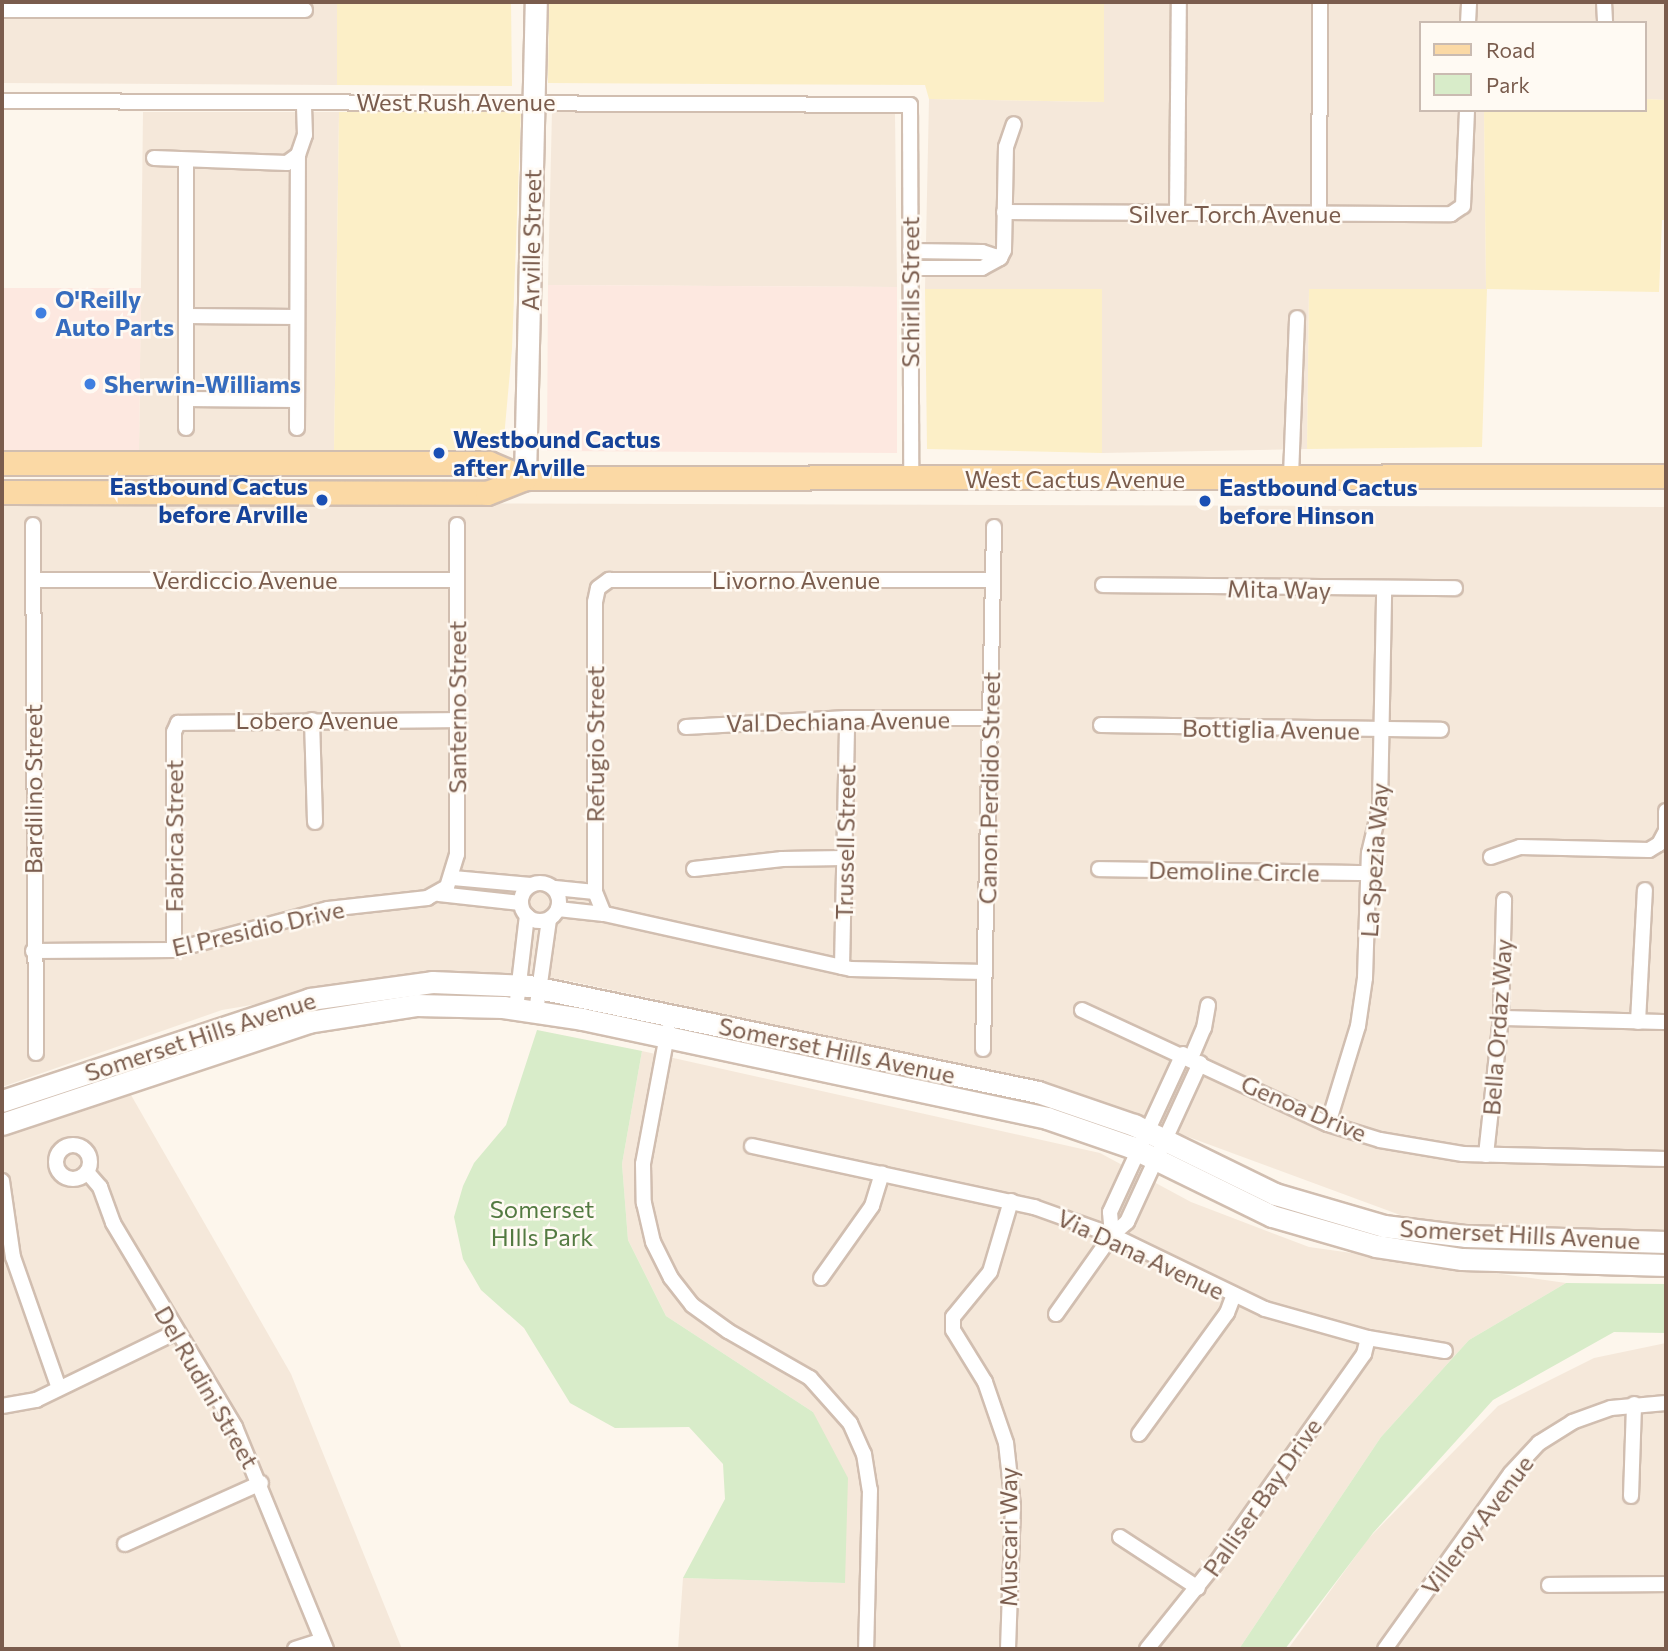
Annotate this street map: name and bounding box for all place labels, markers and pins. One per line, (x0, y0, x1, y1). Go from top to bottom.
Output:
place label: O'Reilly Auto Parts (55, 285, 174, 341)
marker: O'Reilly Auto Parts (33, 305, 49, 321)
place label: Sherwin-Williams (104, 370, 301, 398)
marker: Sherwin-Williams (82, 376, 98, 392)
place label: Westbound Cactus after Arville (453, 425, 661, 481)
marker: Westbound Cactus after Arville (431, 445, 447, 461)
place label: Eastbound Cactus before Arville (109, 472, 308, 528)
place label: Eastbound Cactus before Hinson (1219, 473, 1418, 529)
marker: Eastbound Cactus before Arville (314, 492, 330, 508)
marker: Eastbound Cactus before Hinson (1197, 493, 1213, 509)

